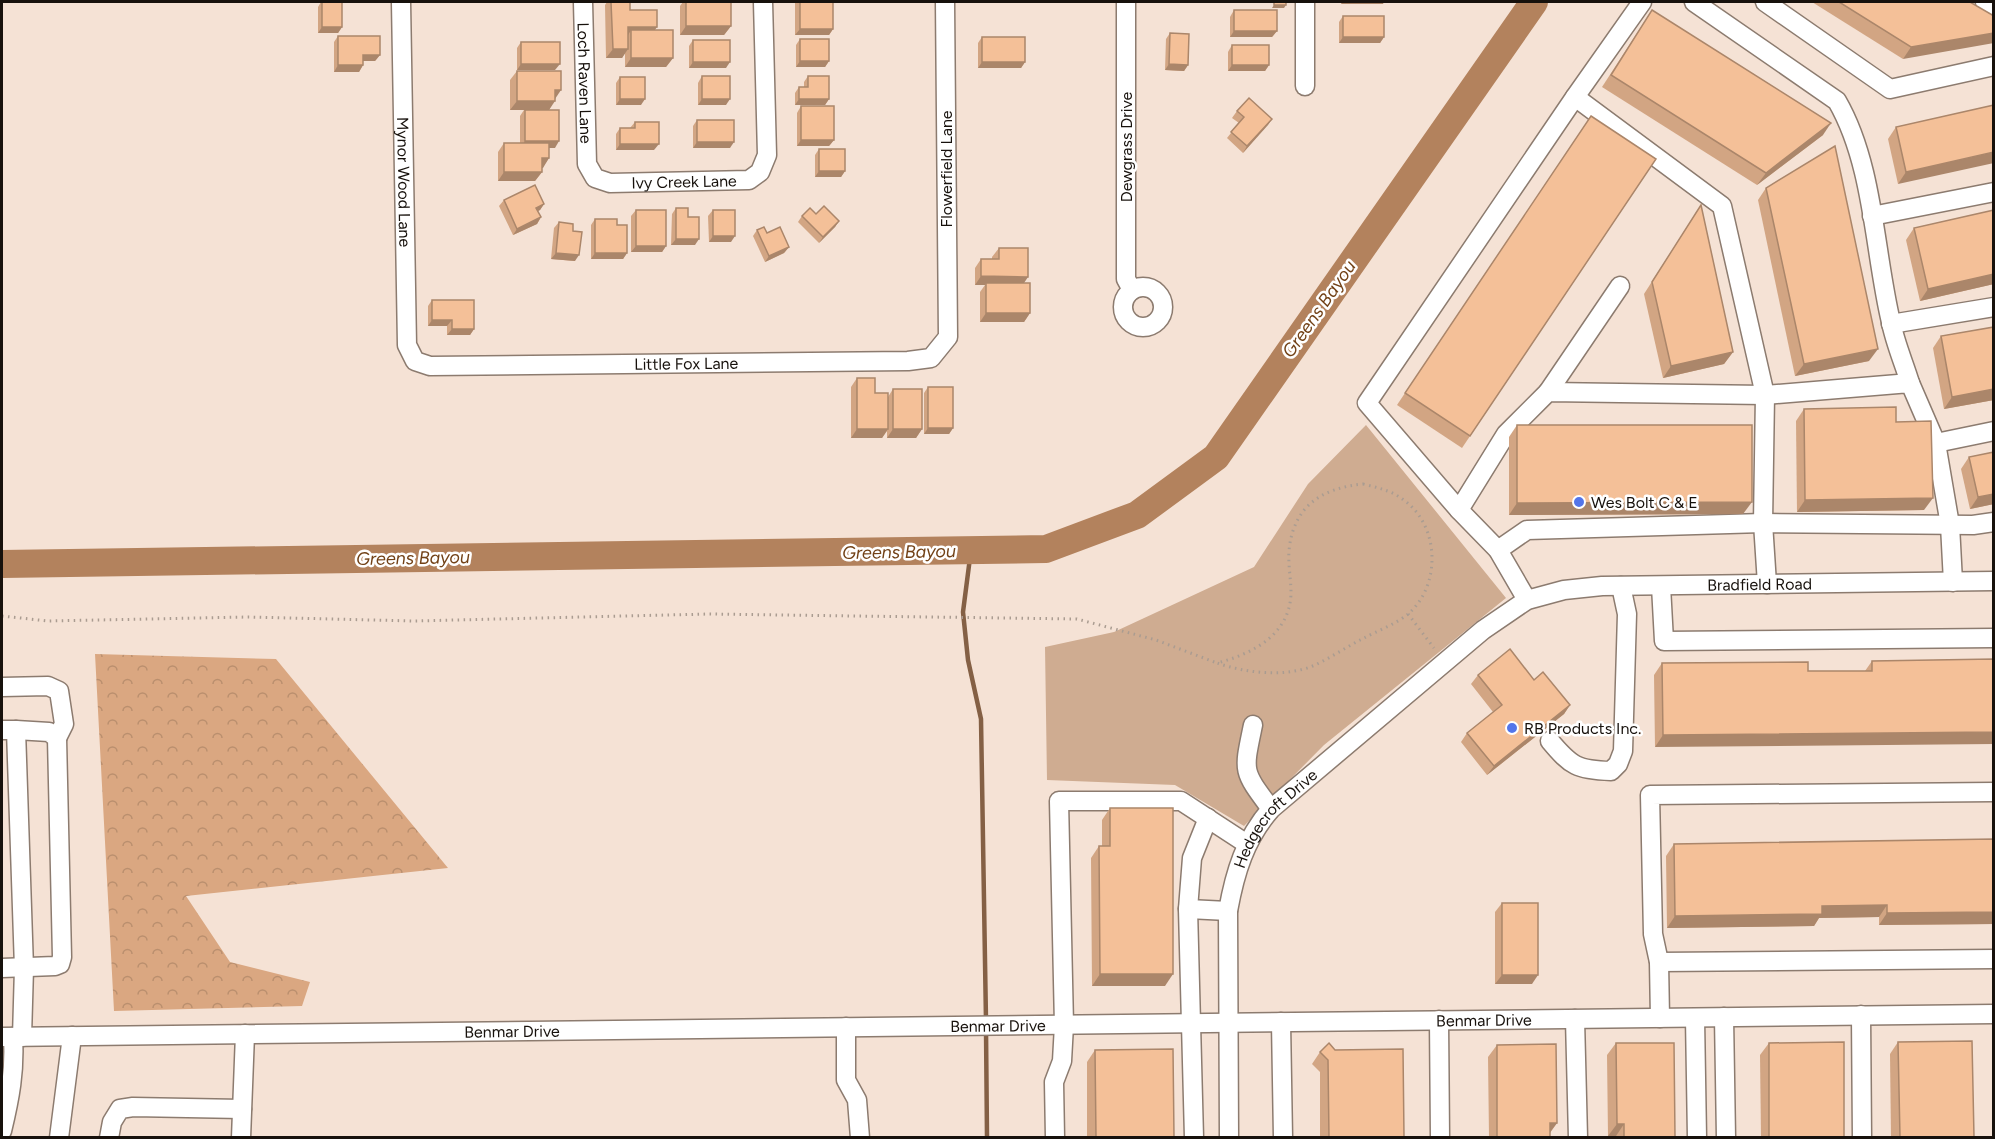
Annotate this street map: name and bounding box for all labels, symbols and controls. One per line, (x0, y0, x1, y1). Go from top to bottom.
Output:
street label: Loch Raven Lane (574, 22, 596, 144)
street label: Dewgrass Drive (1117, 91, 1136, 202)
street label: Flowerfield Lane (937, 110, 956, 228)
street label: Mynor Wood Lane (394, 117, 415, 248)
street label: Ivy Creek Lane (631, 171, 737, 192)
water label: Greens Bayou (1277, 256, 1361, 362)
street label: Little Fox Lane (634, 353, 739, 373)
place label: Wes Bolt C & E (1591, 493, 1698, 512)
marker: Wes Bolt C & E (1572, 495, 1586, 509)
water label: Greens Bayou (842, 540, 956, 564)
water label: Greens Bayou (356, 546, 470, 570)
street label: Bradfield Road (1707, 574, 1812, 594)
place label: RB Products Inc. (1524, 719, 1641, 738)
marker: RB Products Inc. (1505, 721, 1519, 735)
street label: Hedgecroft Drive (1229, 765, 1321, 871)
street label: Benmar Drive (1436, 1010, 1532, 1030)
street label: Benmar Drive (950, 1015, 1046, 1036)
street label: Benmar Drive (464, 1021, 560, 1041)

